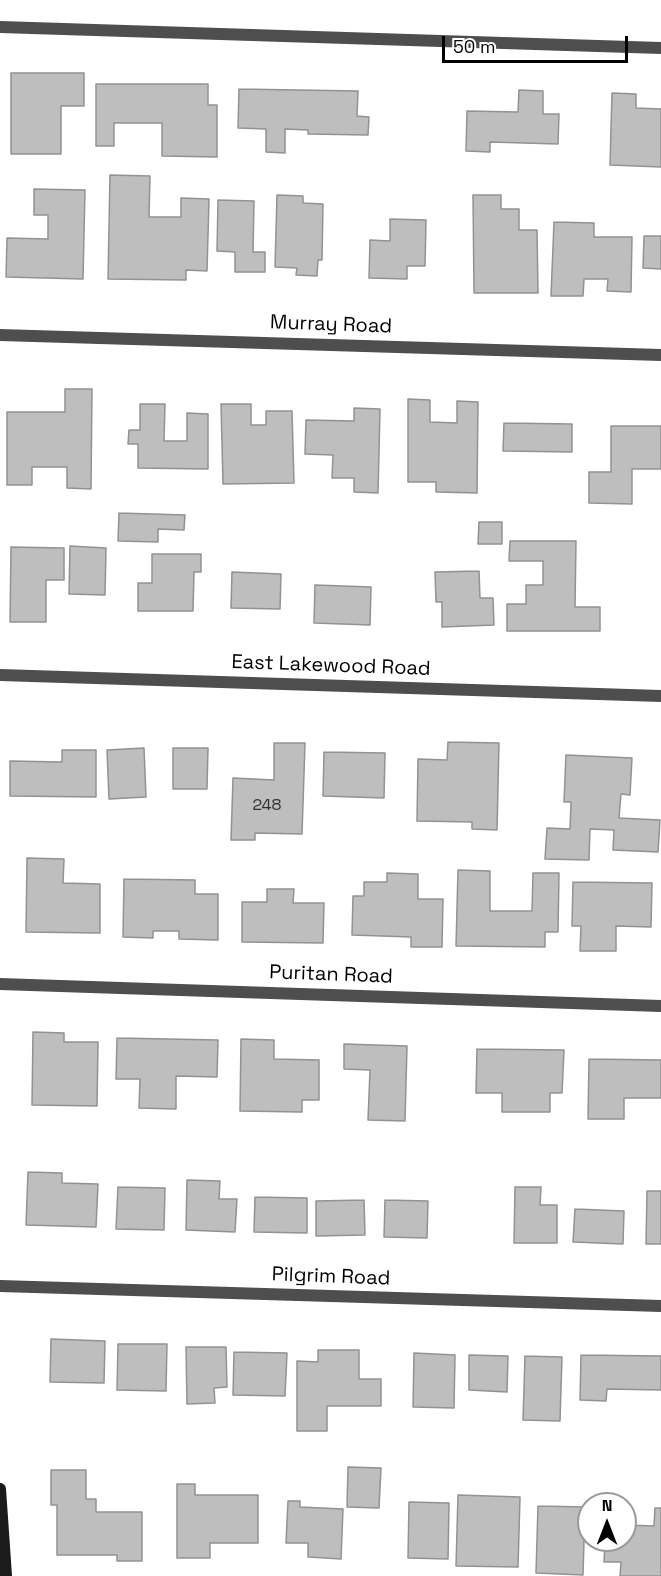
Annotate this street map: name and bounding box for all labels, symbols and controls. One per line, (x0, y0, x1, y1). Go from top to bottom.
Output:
scale bar (445, 24, 631, 62)
text: 50 m (453, 35, 495, 58)
street label: Murray Road (270, 311, 392, 339)
street label: East Lakewood Road (231, 651, 431, 681)
house number: 248 (252, 796, 282, 816)
street label: Puritan Road (269, 961, 393, 989)
street label: Pilgrim Road (271, 1263, 391, 1291)
north arrow (577, 1492, 637, 1552)
text: N (602, 1495, 612, 1516)

